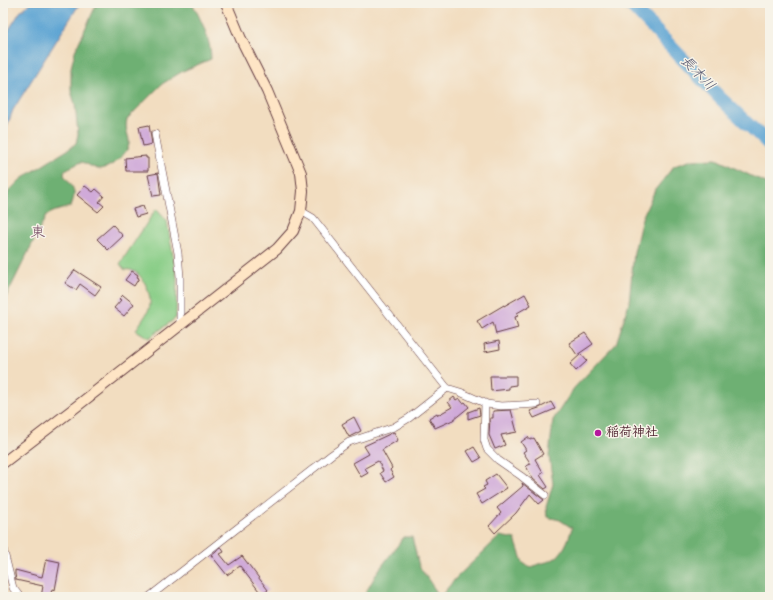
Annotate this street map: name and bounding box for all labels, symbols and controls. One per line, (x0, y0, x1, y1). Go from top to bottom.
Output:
water label: 長木川 (675, 52, 719, 96)
district label: 東 (30, 223, 46, 245)
place label: 稲荷神社 (606, 424, 658, 443)
marker: 稲荷神社 (593, 428, 603, 438)

